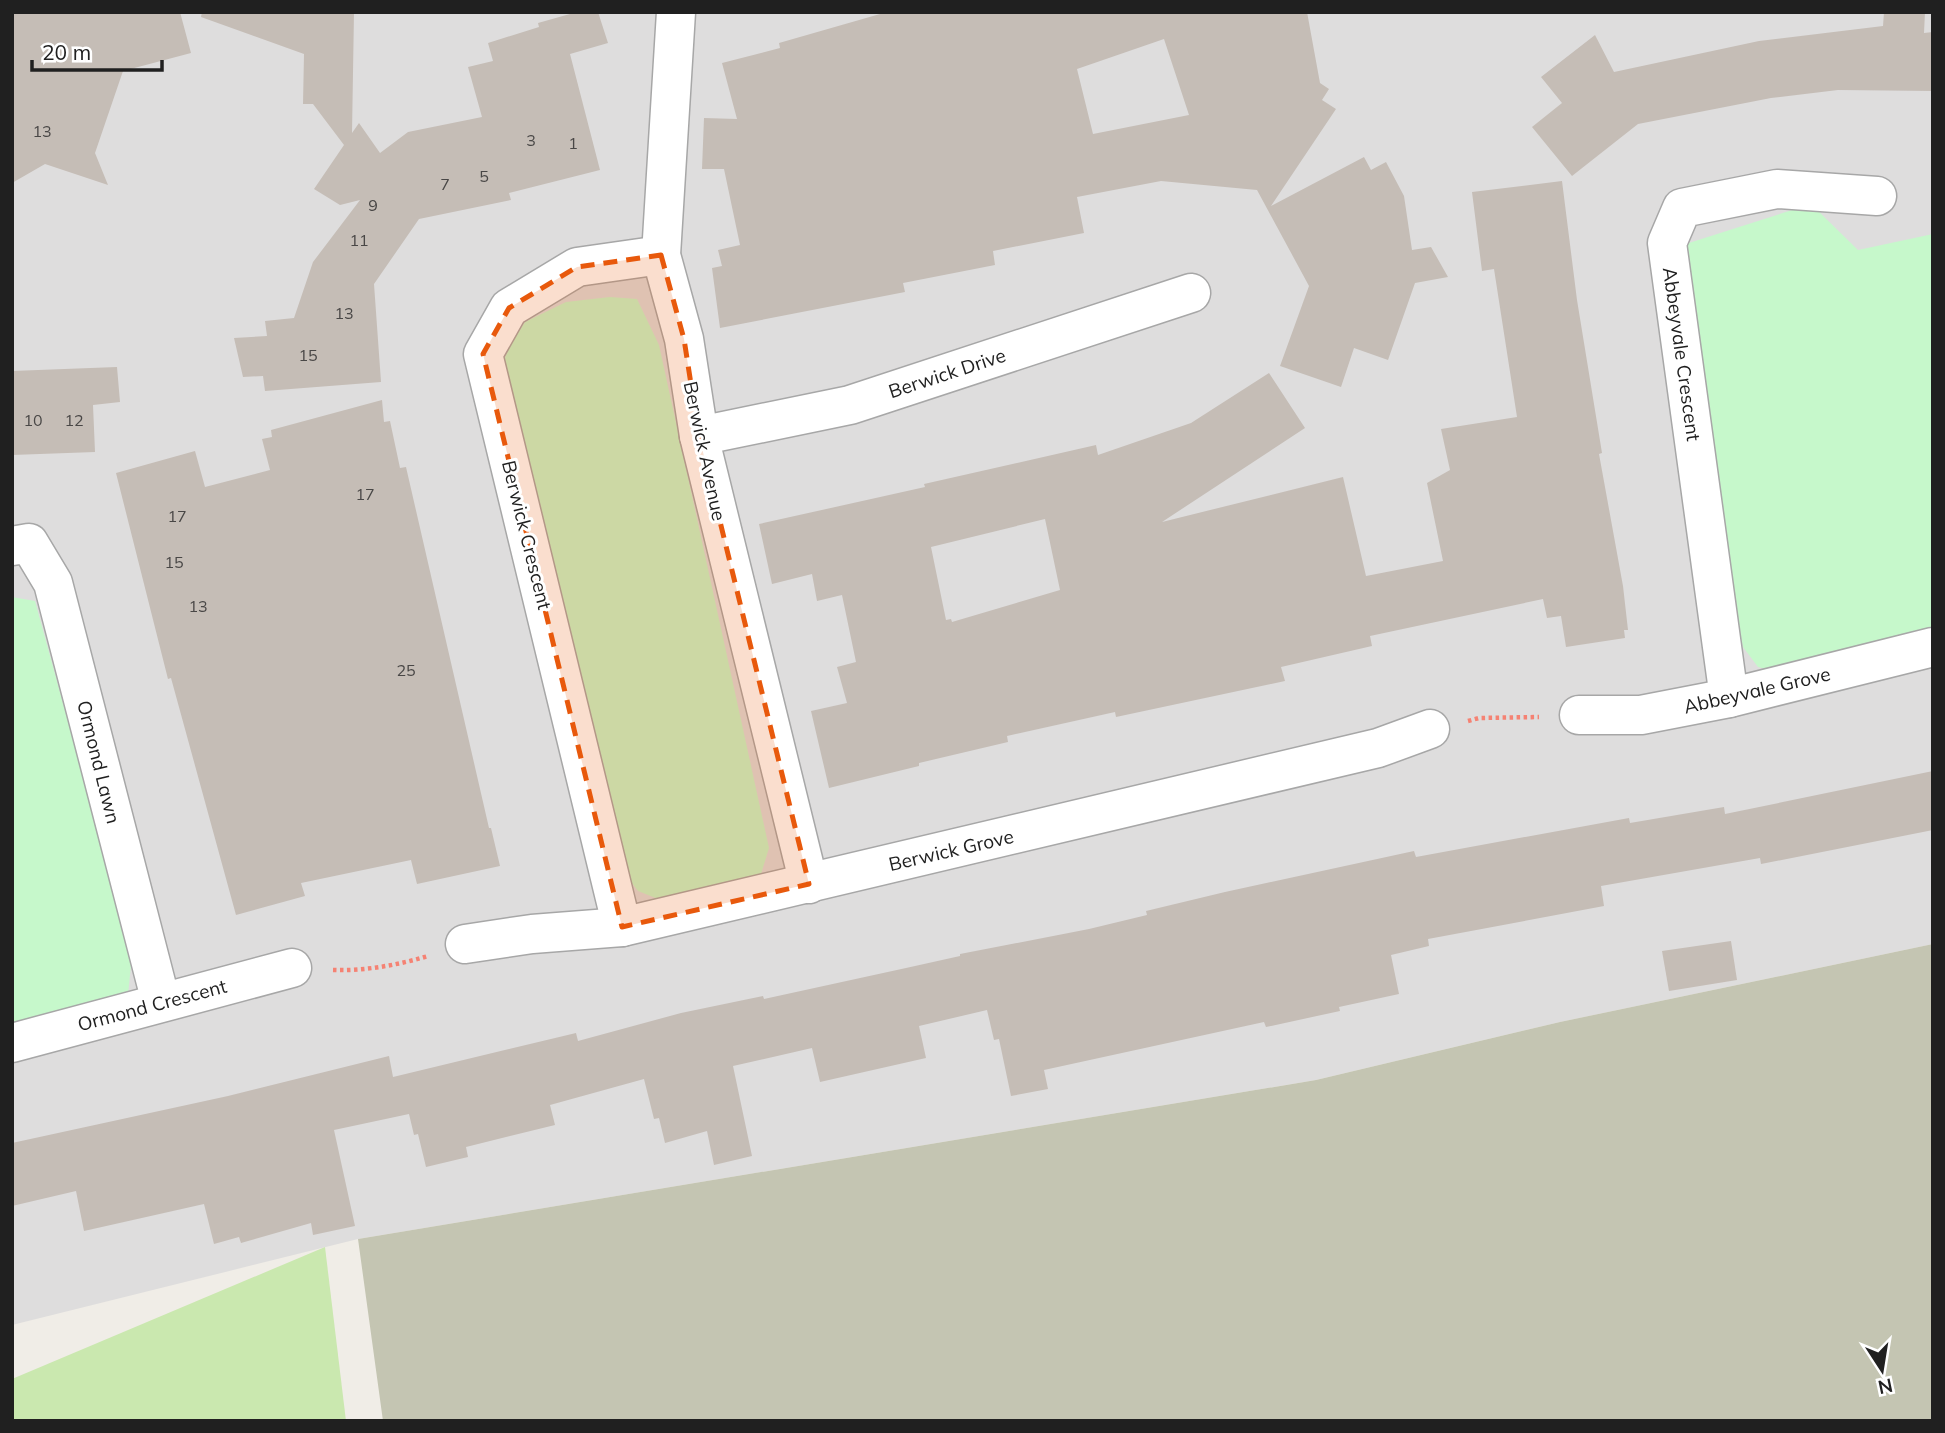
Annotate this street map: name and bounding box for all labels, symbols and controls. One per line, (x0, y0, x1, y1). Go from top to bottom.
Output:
scale bar (32, 28, 161, 72)
text: 20 m (42, 39, 91, 65)
house number: 13 (32, 121, 52, 141)
house number: 3 (526, 130, 536, 150)
house number: 1 (568, 133, 578, 153)
house number: 5 (479, 166, 489, 186)
house number: 7 (440, 174, 450, 194)
house number: 9 (368, 195, 378, 215)
house number: 11 (349, 230, 369, 250)
street label: Abbeyvale Crescent (1658, 266, 1706, 443)
house number: 13 (334, 303, 354, 323)
street label: Berwick Drive (885, 343, 1009, 403)
house number: 15 (298, 345, 318, 365)
street label: Berwick Avenue (678, 379, 732, 523)
house number: 10 (23, 410, 43, 430)
house number: 12 (64, 410, 84, 430)
street label: Berwick Crescent (497, 458, 557, 612)
house number: 17 (355, 484, 375, 504)
house number: 17 (167, 506, 187, 526)
house number: 15 (164, 552, 184, 572)
house number: 13 (188, 596, 208, 616)
house number: 25 (396, 660, 416, 680)
street label: Abbeyvale Grove (1681, 661, 1833, 719)
street label: Ormond Lawn (72, 698, 126, 826)
street label: Berwick Grove (886, 824, 1016, 876)
street label: Ormond Crescent (75, 973, 230, 1036)
north arrow (1847, 1335, 1917, 1405)
text: N (1876, 1373, 1895, 1400)

